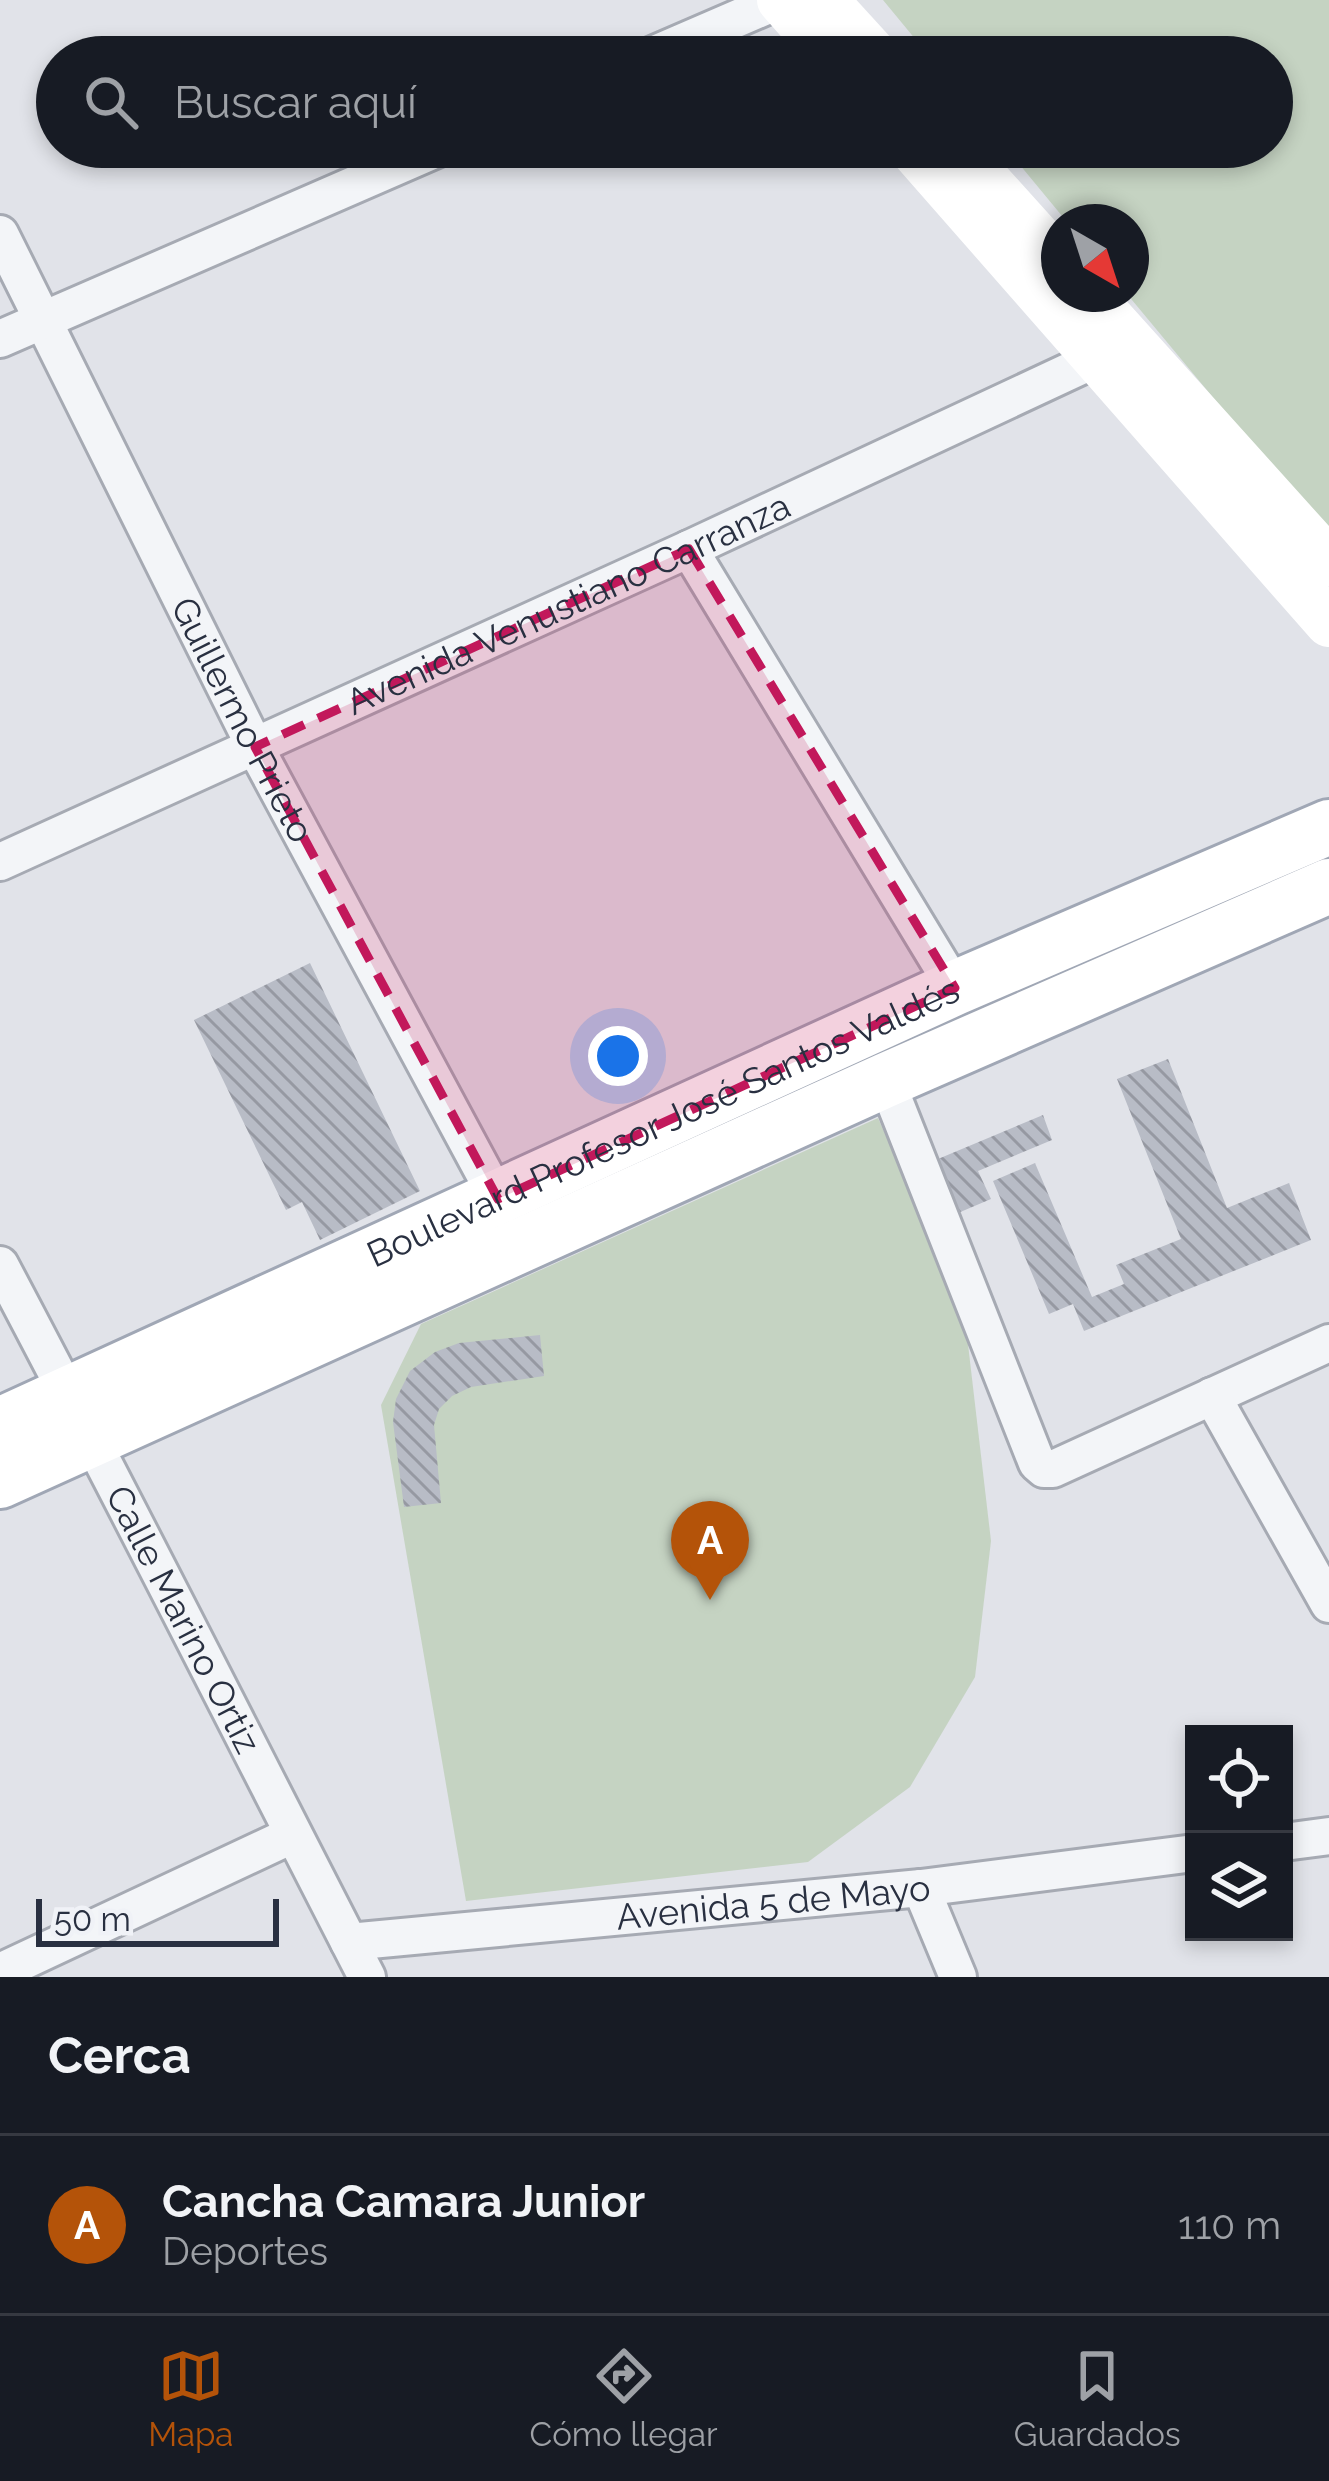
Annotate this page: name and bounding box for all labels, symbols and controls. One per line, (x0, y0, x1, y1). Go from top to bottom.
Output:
search box (36, 36, 1293, 168)
icon: search (78, 69, 144, 135)
text: Buscar aquí (174, 76, 417, 129)
north arrow (1041, 204, 1149, 312)
street label: Avenida Venustiano Carranza (339, 484, 797, 723)
street label: Guillermo Prieto (163, 590, 323, 849)
street label: Boulevard Profesor José Santos Valdés (360, 968, 965, 1275)
your location (588, 1026, 648, 1086)
street label: Calle Marino Ortiz (98, 1478, 270, 1760)
pin: A (671, 1501, 749, 1600)
map controls (1185, 1725, 1293, 1941)
button: locate (1185, 1725, 1293, 1833)
button: layers (1185, 1833, 1293, 1941)
street label: Avenida 5 de Mayo (614, 1866, 932, 1938)
scale bar (36, 1893, 279, 1946)
text: 50 m (54, 1900, 131, 1939)
text: Cerca (48, 2025, 191, 2085)
text: Cancha Camara Junior (162, 2175, 645, 2228)
text: A (74, 2202, 100, 2248)
text: 110 m (1178, 2202, 1281, 2248)
text: Deportes (162, 2228, 328, 2274)
tab: Mapa (148, 2343, 233, 2454)
tab: Cómo llegar (530, 2343, 718, 2454)
tab: Guardados (1014, 2343, 1181, 2454)

